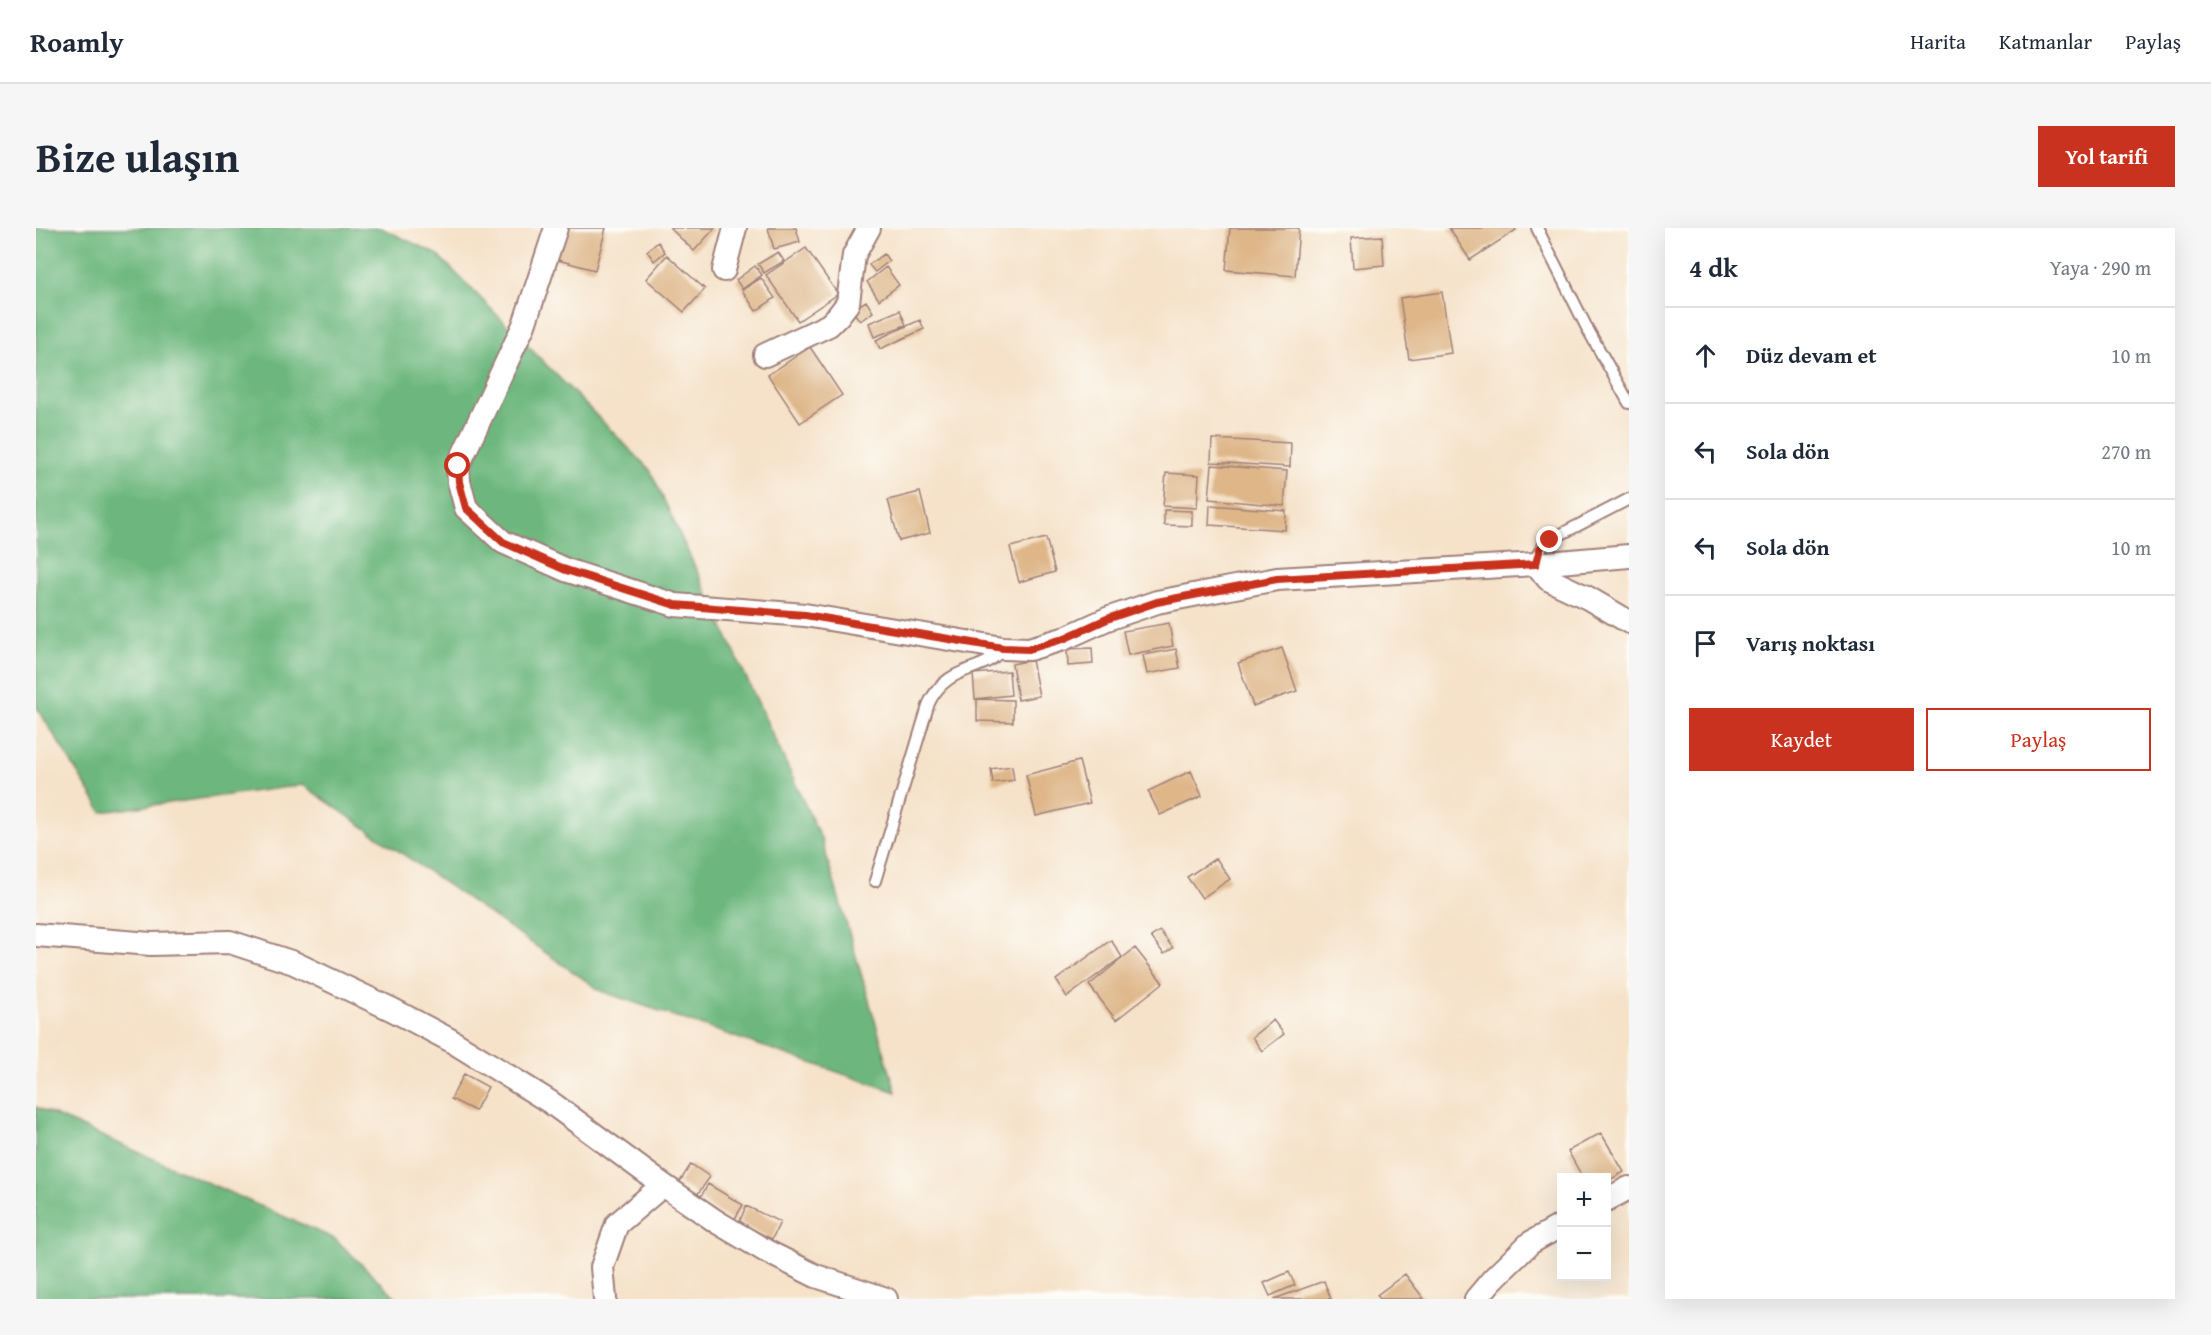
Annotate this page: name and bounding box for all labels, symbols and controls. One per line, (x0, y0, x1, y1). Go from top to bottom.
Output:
text: Roamly (30, 21, 124, 62)
text: Harita (1910, 26, 1966, 57)
text: Katmanlar (1999, 26, 2092, 57)
text: Paylaş (2125, 26, 2181, 57)
text: Bize ulaşın (36, 126, 239, 187)
button: Yol tarifi (2038, 126, 2175, 187)
text: 4 dk (1689, 248, 1738, 287)
text: Yaya · 290 m (2050, 253, 2151, 282)
icon: ahead (1689, 339, 1722, 372)
text: Düz devam et (1746, 339, 1877, 371)
text: 10 m (2111, 341, 2151, 370)
icon: left (1689, 435, 1722, 468)
text: Sola dön (1746, 435, 1830, 467)
text: 270 m (2101, 437, 2151, 466)
route start (444, 452, 470, 478)
route end (1536, 526, 1562, 552)
icon: left (1689, 531, 1722, 564)
text: Sola dön (1746, 531, 1830, 563)
text: 10 m (2111, 533, 2151, 562)
icon: arrive (1689, 627, 1722, 660)
text: Varış noktası (1746, 627, 1875, 659)
button: Kaydet (1689, 708, 1914, 771)
button: Paylaş (1926, 708, 2151, 771)
map controls (1557, 1173, 1611, 1281)
button: + (1557, 1173, 1611, 1227)
button: − (1557, 1227, 1611, 1281)

